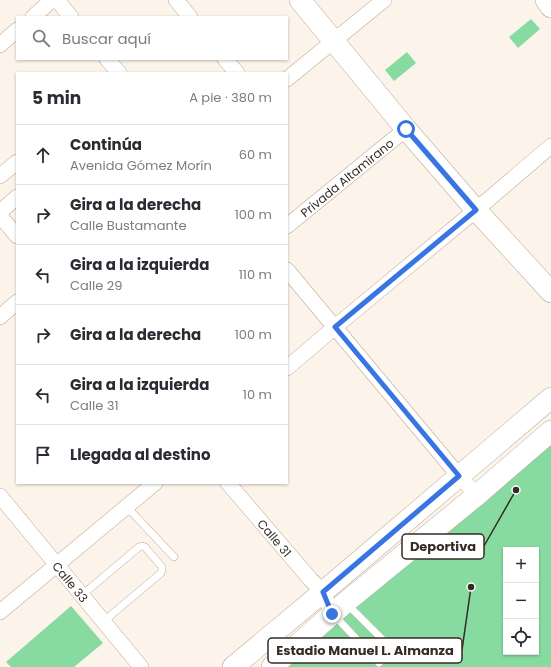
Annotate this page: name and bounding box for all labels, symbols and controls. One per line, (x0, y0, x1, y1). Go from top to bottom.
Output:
search box (16, 16, 288, 60)
icon: search (30, 27, 52, 49)
text: Buscar aquí (62, 28, 151, 49)
text: 5 min (32, 86, 81, 110)
text: A pie · 380 m (189, 88, 272, 107)
route start (397, 120, 415, 138)
text: Continúa (70, 134, 142, 155)
street label: Privada Altamirano (297, 134, 397, 220)
icon: ahead (32, 144, 54, 166)
text: 60 m (239, 145, 272, 164)
text: Avenida Gómez Morín (70, 156, 212, 175)
text: Gira a la derecha (70, 194, 201, 215)
icon: right (32, 204, 54, 226)
text: 100 m (235, 205, 272, 224)
text: Calle Bustamante (70, 216, 187, 235)
text: Gira a la izquierda (70, 254, 209, 275)
icon: left (32, 264, 54, 286)
text: 110 m (239, 265, 272, 284)
text: Calle 29 (70, 276, 122, 295)
icon: right (32, 324, 54, 346)
text: Gira a la derecha (70, 324, 201, 345)
text: 100 m (235, 325, 272, 344)
text: Gira a la izquierda (70, 374, 209, 395)
icon: left (32, 384, 54, 406)
text: 10 m (243, 385, 272, 404)
text: Calle 31 (70, 396, 119, 415)
icon: arrive (32, 444, 54, 466)
text: Llegada al destino (70, 444, 211, 465)
street label: Calle 31 (254, 515, 296, 560)
callout: Deportiva (402, 534, 484, 559)
text: Deportiva (410, 537, 476, 556)
map controls (503, 547, 539, 655)
button: + (503, 547, 539, 583)
street label: Calle 33 (49, 558, 92, 606)
button: − (503, 583, 539, 619)
route end (323, 605, 341, 623)
button: locate (503, 619, 539, 655)
callout: Estadio Manuel L. Almanza (268, 638, 462, 663)
text: Estadio Manuel L. Almanza (276, 641, 454, 660)

